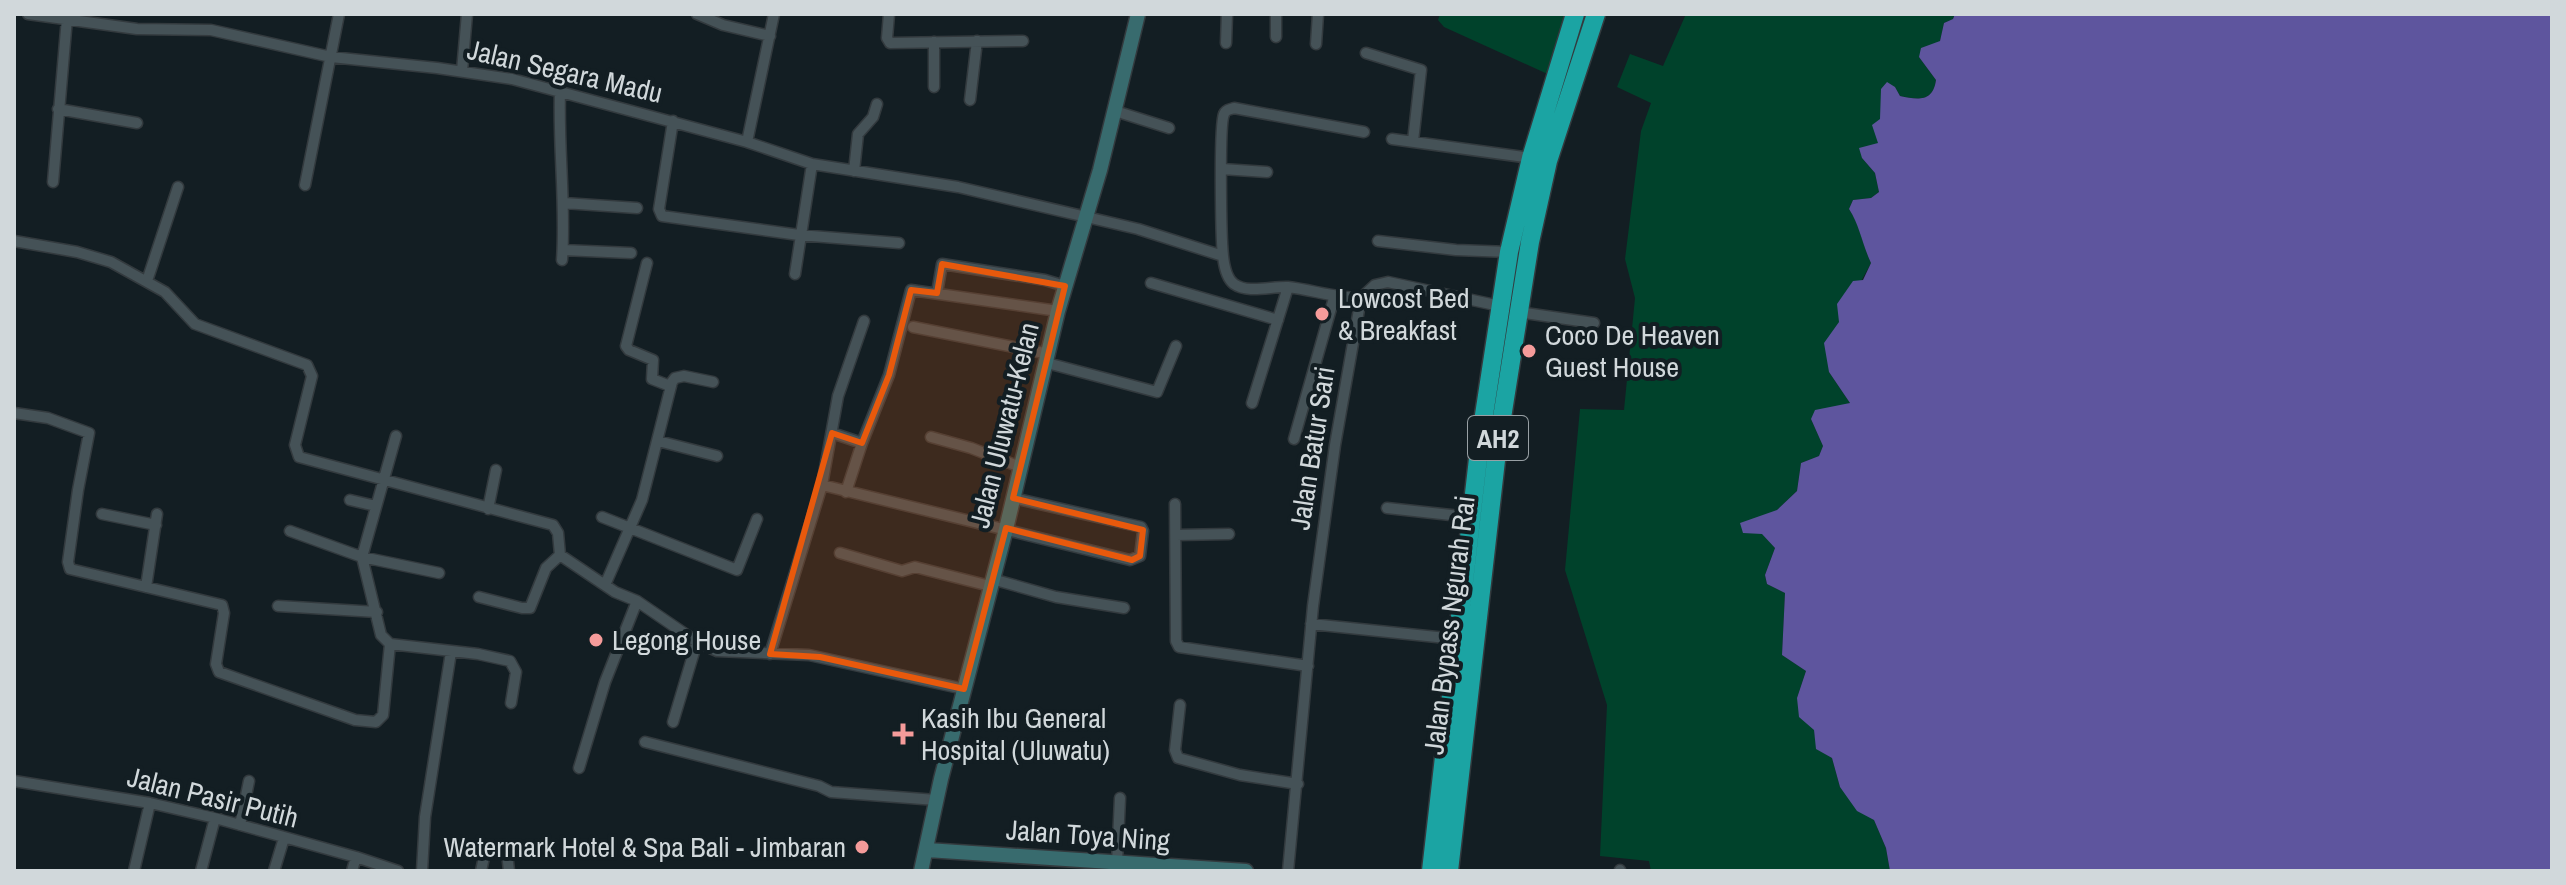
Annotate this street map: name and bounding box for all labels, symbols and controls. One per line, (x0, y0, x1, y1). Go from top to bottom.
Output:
street label: Jalan Segara Madu (464, 30, 666, 112)
place label: Lowcost Bed & Breakfast (1338, 279, 1469, 349)
marker: Lowcost Bed & Breakfast (1313, 305, 1331, 323)
place label: Coco De Heaven Guest House (1545, 316, 1720, 386)
street label: Jalan Uluwatu-Kelan (960, 318, 1048, 532)
marker: Coco De Heaven Guest House (1520, 342, 1538, 360)
street label: Jalan Batur Sari (1280, 364, 1344, 532)
road number: AH2 (1468, 416, 1528, 460)
street label: Jalan Bypass Ngurah Rai (1414, 493, 1484, 757)
place label: Legong House (612, 621, 761, 659)
marker: Legong House (587, 631, 605, 649)
place label: Kasih Ibu General Hospital (Uluwatu) (921, 699, 1110, 769)
marker: Kasih Ibu General Hospital (Uluwatu) (892, 723, 914, 745)
street label: Jalan Pasir Putih (124, 757, 302, 837)
street label: Jalan Toya Ning (1005, 810, 1171, 860)
place label: Watermark Hotel & Spa Bali - Jimbaran (444, 828, 846, 866)
marker: Watermark Hotel & Spa Bali - Jimbaran (853, 838, 871, 856)

